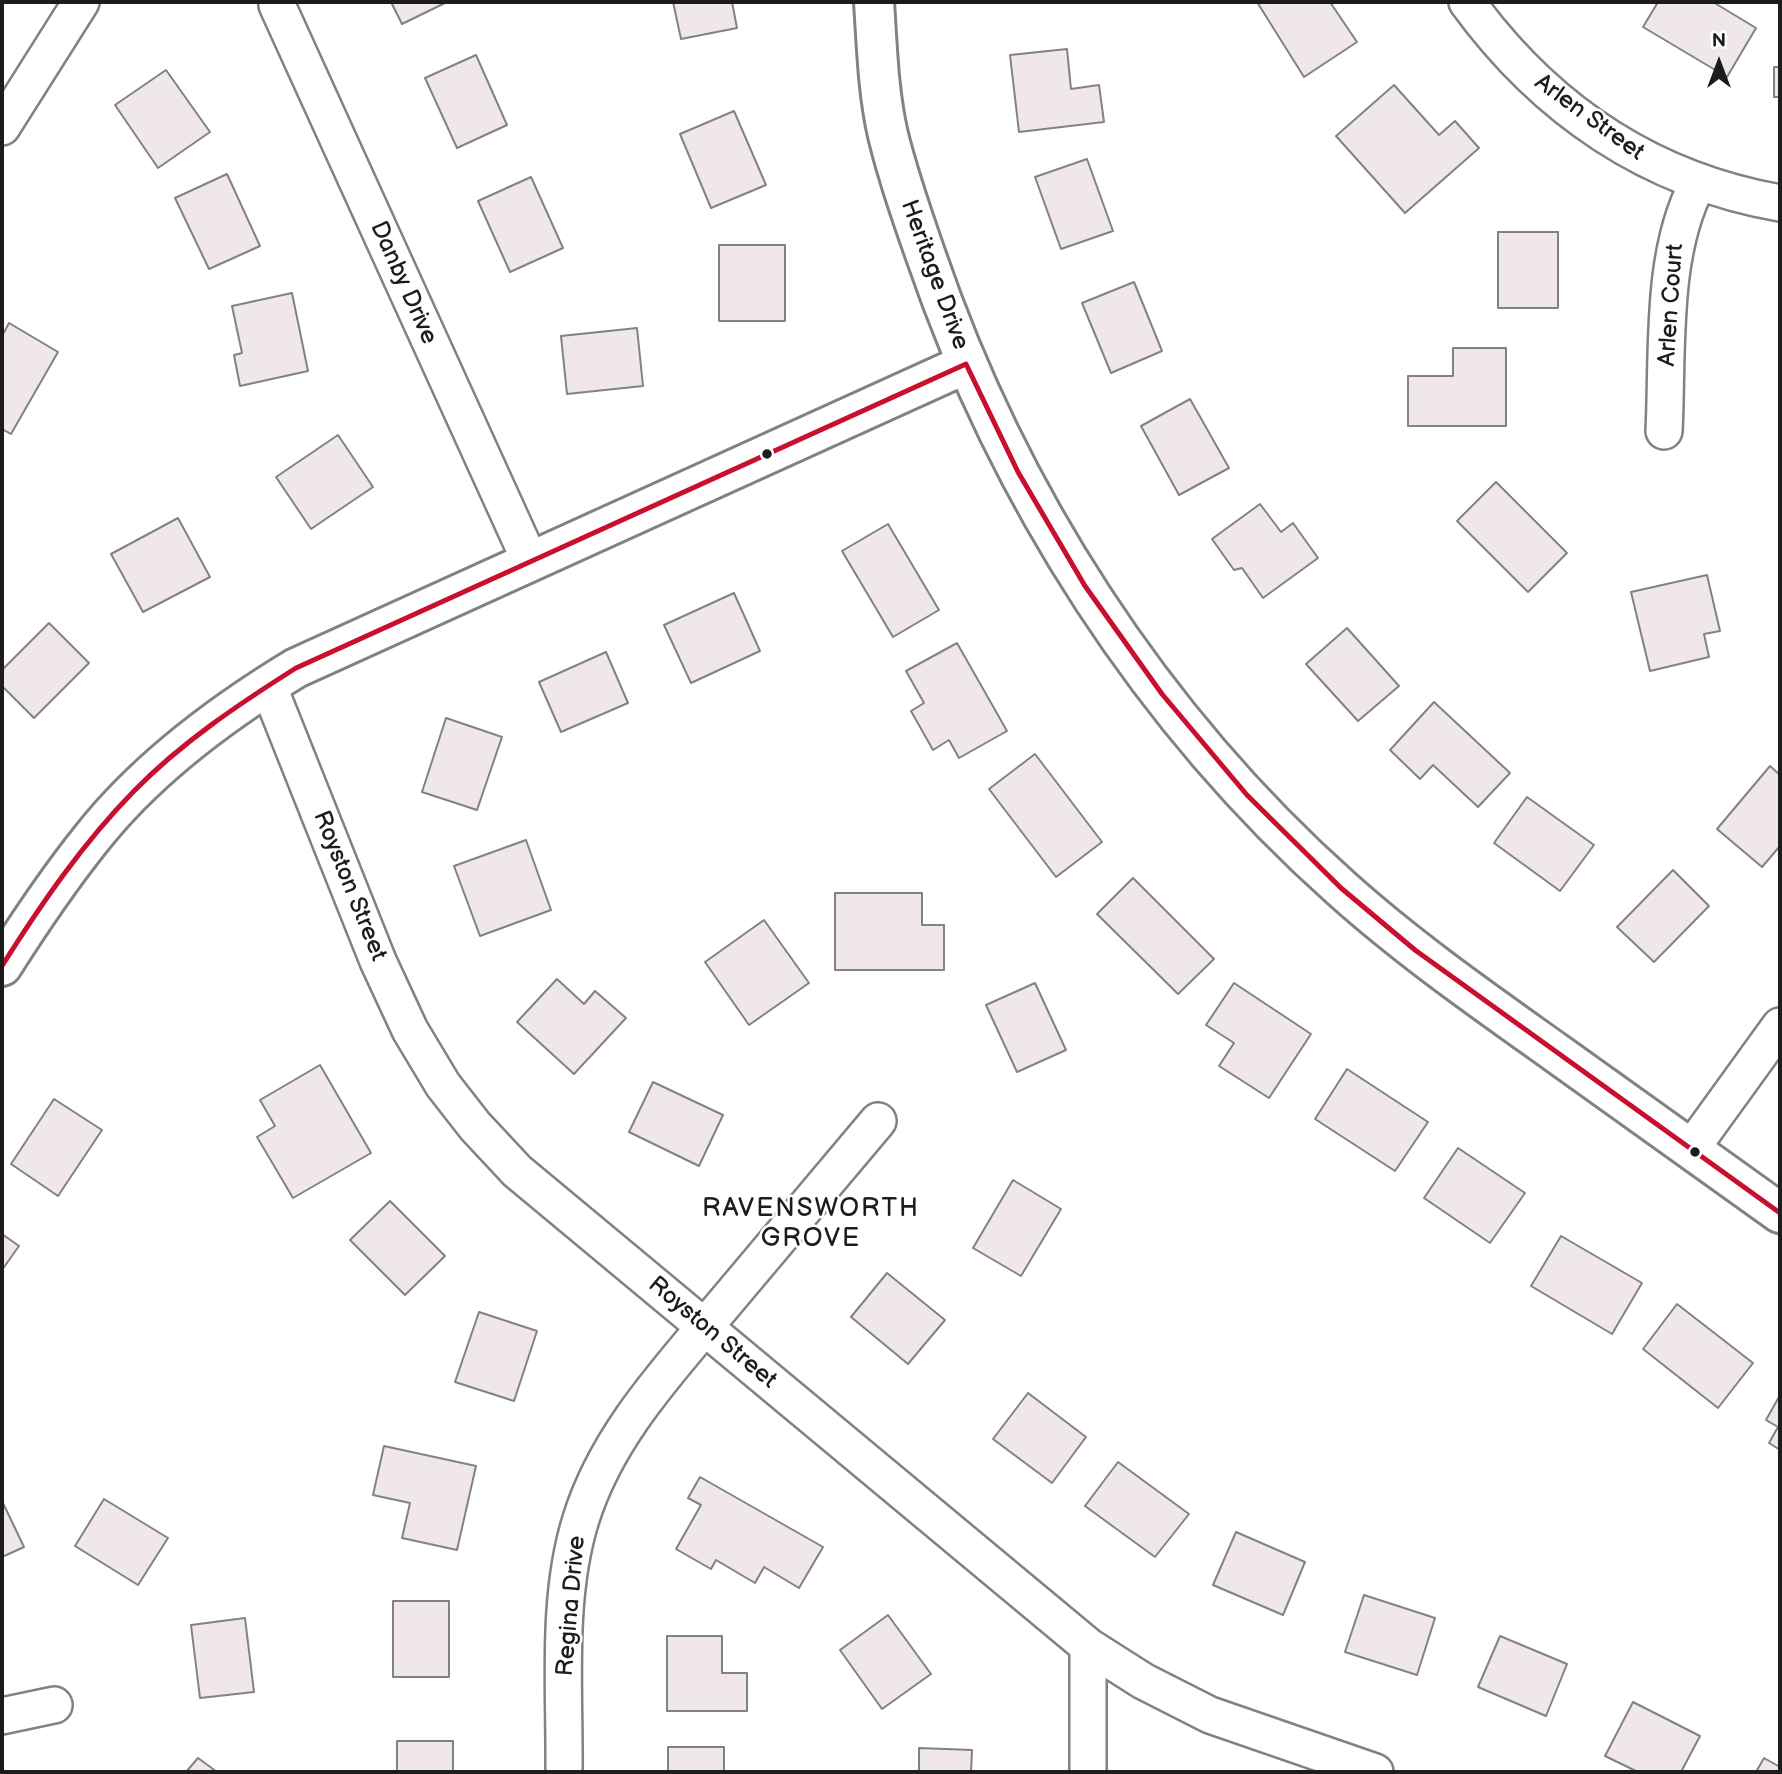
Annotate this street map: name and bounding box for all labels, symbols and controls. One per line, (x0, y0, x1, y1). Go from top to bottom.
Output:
north arrow (1684, 28, 1754, 98)
text: N (1712, 30, 1726, 53)
street label: Arlen Street (1528, 69, 1650, 167)
street label: Heritage Drive (894, 196, 974, 354)
street label: Danby Drive (363, 217, 443, 349)
street label: Arlen Court (1653, 243, 1691, 367)
unlabelled marker (760, 447, 774, 461)
street label: Royston Street (306, 807, 392, 965)
unlabelled marker (1688, 1145, 1702, 1159)
district label: RAVENSWORTH GROVE (703, 1193, 919, 1254)
street label: Royston Street (642, 1271, 782, 1395)
street label: Regina Drive (552, 1535, 592, 1677)

